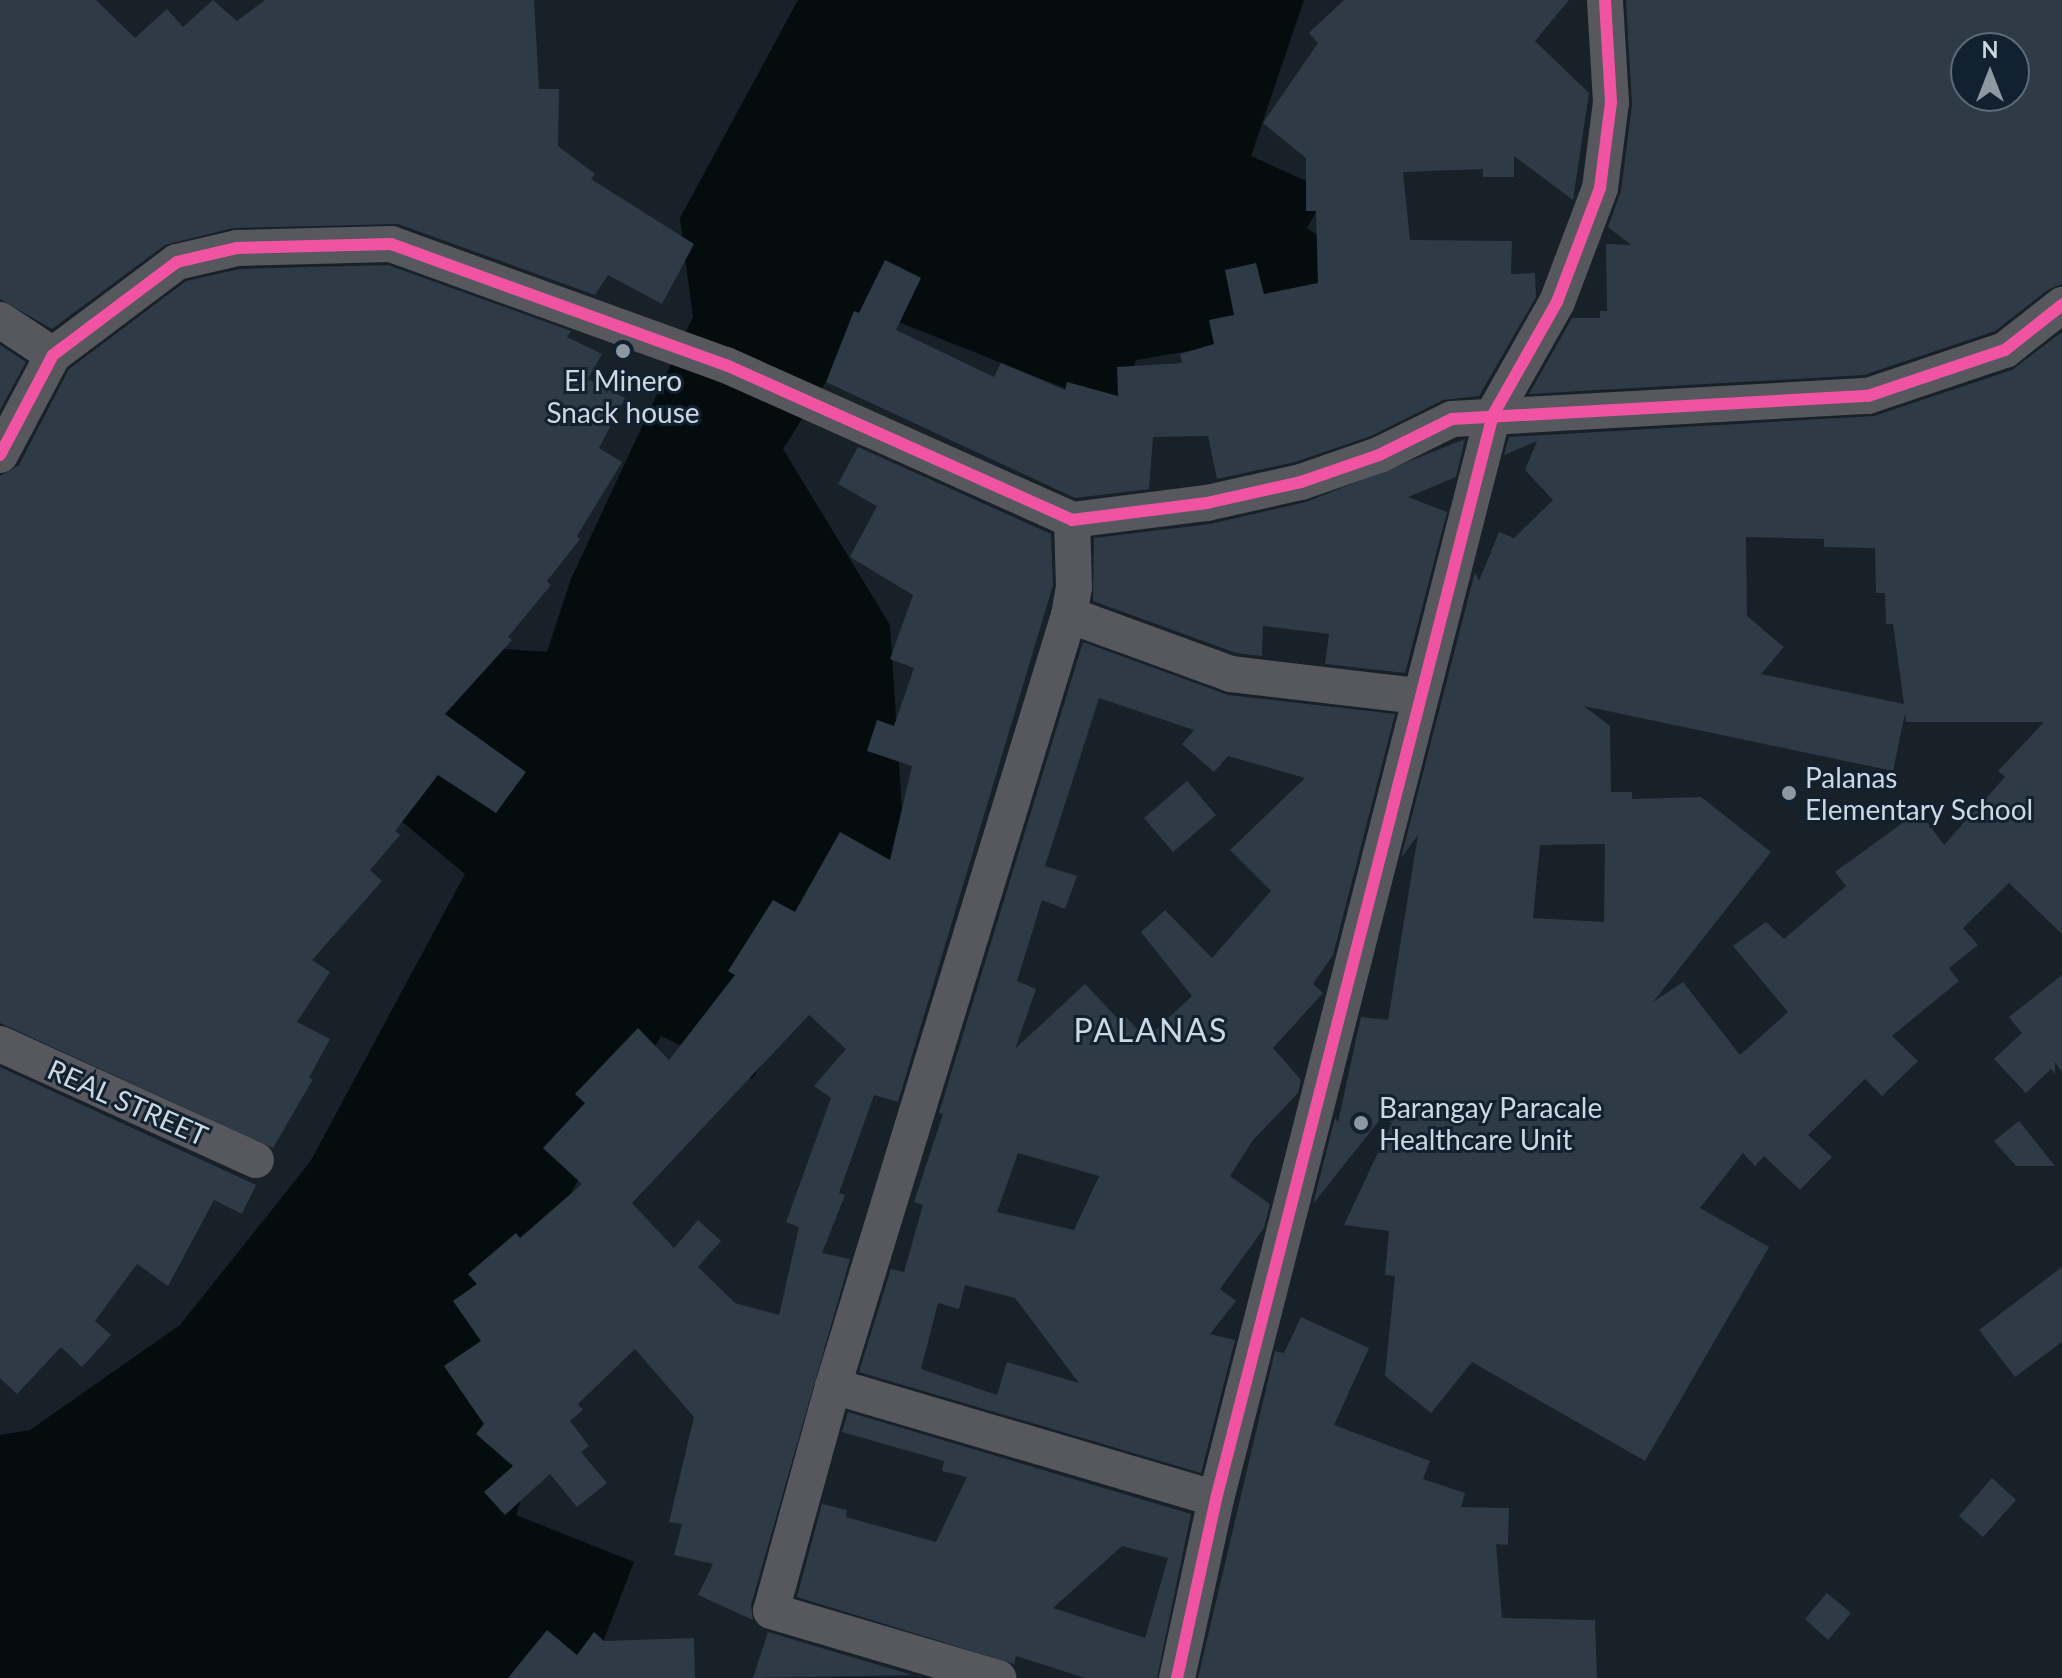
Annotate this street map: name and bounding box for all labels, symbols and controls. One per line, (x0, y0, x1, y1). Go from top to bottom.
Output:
north arrow (1950, 32, 2030, 112)
text: N (1982, 36, 1998, 63)
marker: El Minero Snack house (614, 342, 632, 360)
place label: El Minero Snack house (546, 363, 700, 429)
place label: Palanas Elementary School (1805, 760, 2034, 826)
marker: Palanas Elementary School (1780, 784, 1798, 802)
district label: PALANAS (1074, 1011, 1228, 1049)
street label: REAL STREET (42, 1052, 214, 1152)
place label: Barangay Paracale Healthcare Unit (1379, 1090, 1603, 1156)
marker: Barangay Paracale Healthcare Unit (1350, 1112, 1372, 1134)

